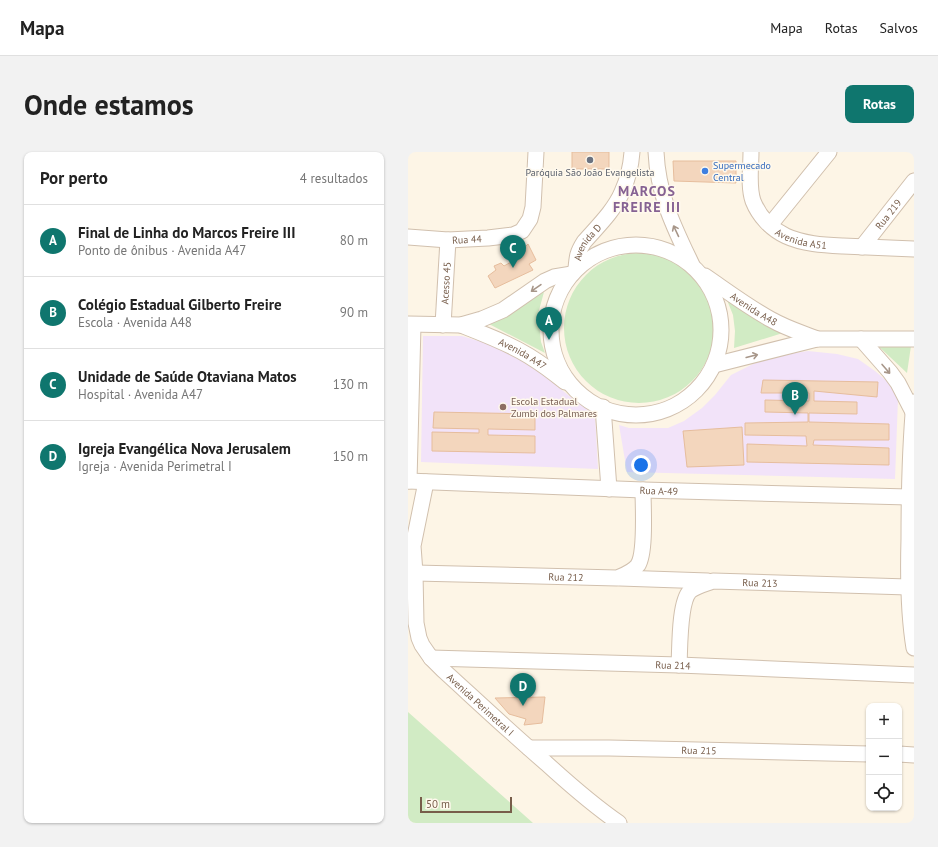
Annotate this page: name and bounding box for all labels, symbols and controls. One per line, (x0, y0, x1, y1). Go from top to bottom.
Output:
text: Mapa (20, 16, 64, 40)
text: Mapa (770, 19, 803, 37)
text: Rotas (825, 19, 858, 37)
text: Salvos (880, 19, 918, 37)
button: Rotas (845, 85, 914, 123)
text: Onde estamos (24, 86, 194, 123)
marker: Paróquia São João Evangelista (585, 155, 595, 165)
place label: Supermecado Central (713, 159, 771, 184)
place label: Paróquia São João Evangelista (526, 166, 654, 179)
marker: Supermecado Central (700, 166, 710, 176)
text: Por perto (40, 167, 108, 189)
text: 4 resultados (300, 170, 368, 187)
district label: MARCOS FREIRE III (613, 182, 681, 216)
street label: Rua 219 (872, 196, 904, 232)
street label: Avenida D (570, 221, 604, 262)
text: Final de Linha do Marcos Freire III (78, 223, 295, 242)
one-way arrow (672, 225, 679, 237)
street label: Avenida A51 (773, 225, 827, 252)
text: A (49, 232, 57, 249)
text: 80 m (340, 232, 368, 249)
street label: Rua 44 (452, 232, 483, 246)
pin: C (500, 235, 526, 268)
text: Ponto de ônibus · Avenida A47 (78, 242, 246, 259)
street label: Acesso 45 (438, 261, 453, 305)
one-way arrow (530, 284, 541, 292)
street label: Avenida A48 (728, 289, 780, 328)
text: Colégio Estadual Gilberto Freire (78, 295, 282, 314)
text: B (49, 304, 57, 321)
text: 90 m (340, 304, 368, 321)
pin: A (536, 307, 562, 340)
text: Escola · Avenida A48 (78, 314, 192, 331)
street label: Avenida A47 (497, 335, 549, 372)
one-way arrow (745, 351, 758, 359)
one-way arrow (882, 363, 891, 374)
text: Unidade de Saúde Otaviana Matos (78, 367, 297, 386)
text: C (49, 376, 57, 393)
text: 130 m (333, 376, 368, 393)
pin: B (782, 382, 808, 415)
text: Hospital · Avenida A47 (78, 386, 203, 403)
place label: Escola Estadual Zumbi dos Palmares (511, 395, 597, 420)
marker: Escola Estadual Zumbi dos Palmares (498, 402, 508, 412)
text: Igreja Evangélica Nova Jerusalem (78, 439, 291, 458)
text: D (49, 448, 57, 465)
text: 150 m (333, 448, 368, 465)
your location (631, 455, 651, 475)
text: Igreja · Avenida Perimetral I (78, 458, 232, 475)
street label: Rua A-49 (639, 483, 678, 497)
street label: Rua 212 (548, 570, 584, 584)
street label: Rua 213 (742, 575, 778, 589)
street label: Rua 214 (655, 658, 691, 672)
street label: Avenida Perimetral I (444, 670, 517, 738)
pin: D (510, 673, 536, 706)
map controls (866, 703, 902, 811)
button: + (866, 703, 902, 739)
button: − (866, 739, 902, 775)
street label: Rua 215 (681, 743, 717, 757)
button: locate (866, 775, 902, 811)
scale bar (420, 795, 512, 814)
text: 50 m (426, 797, 450, 811)

